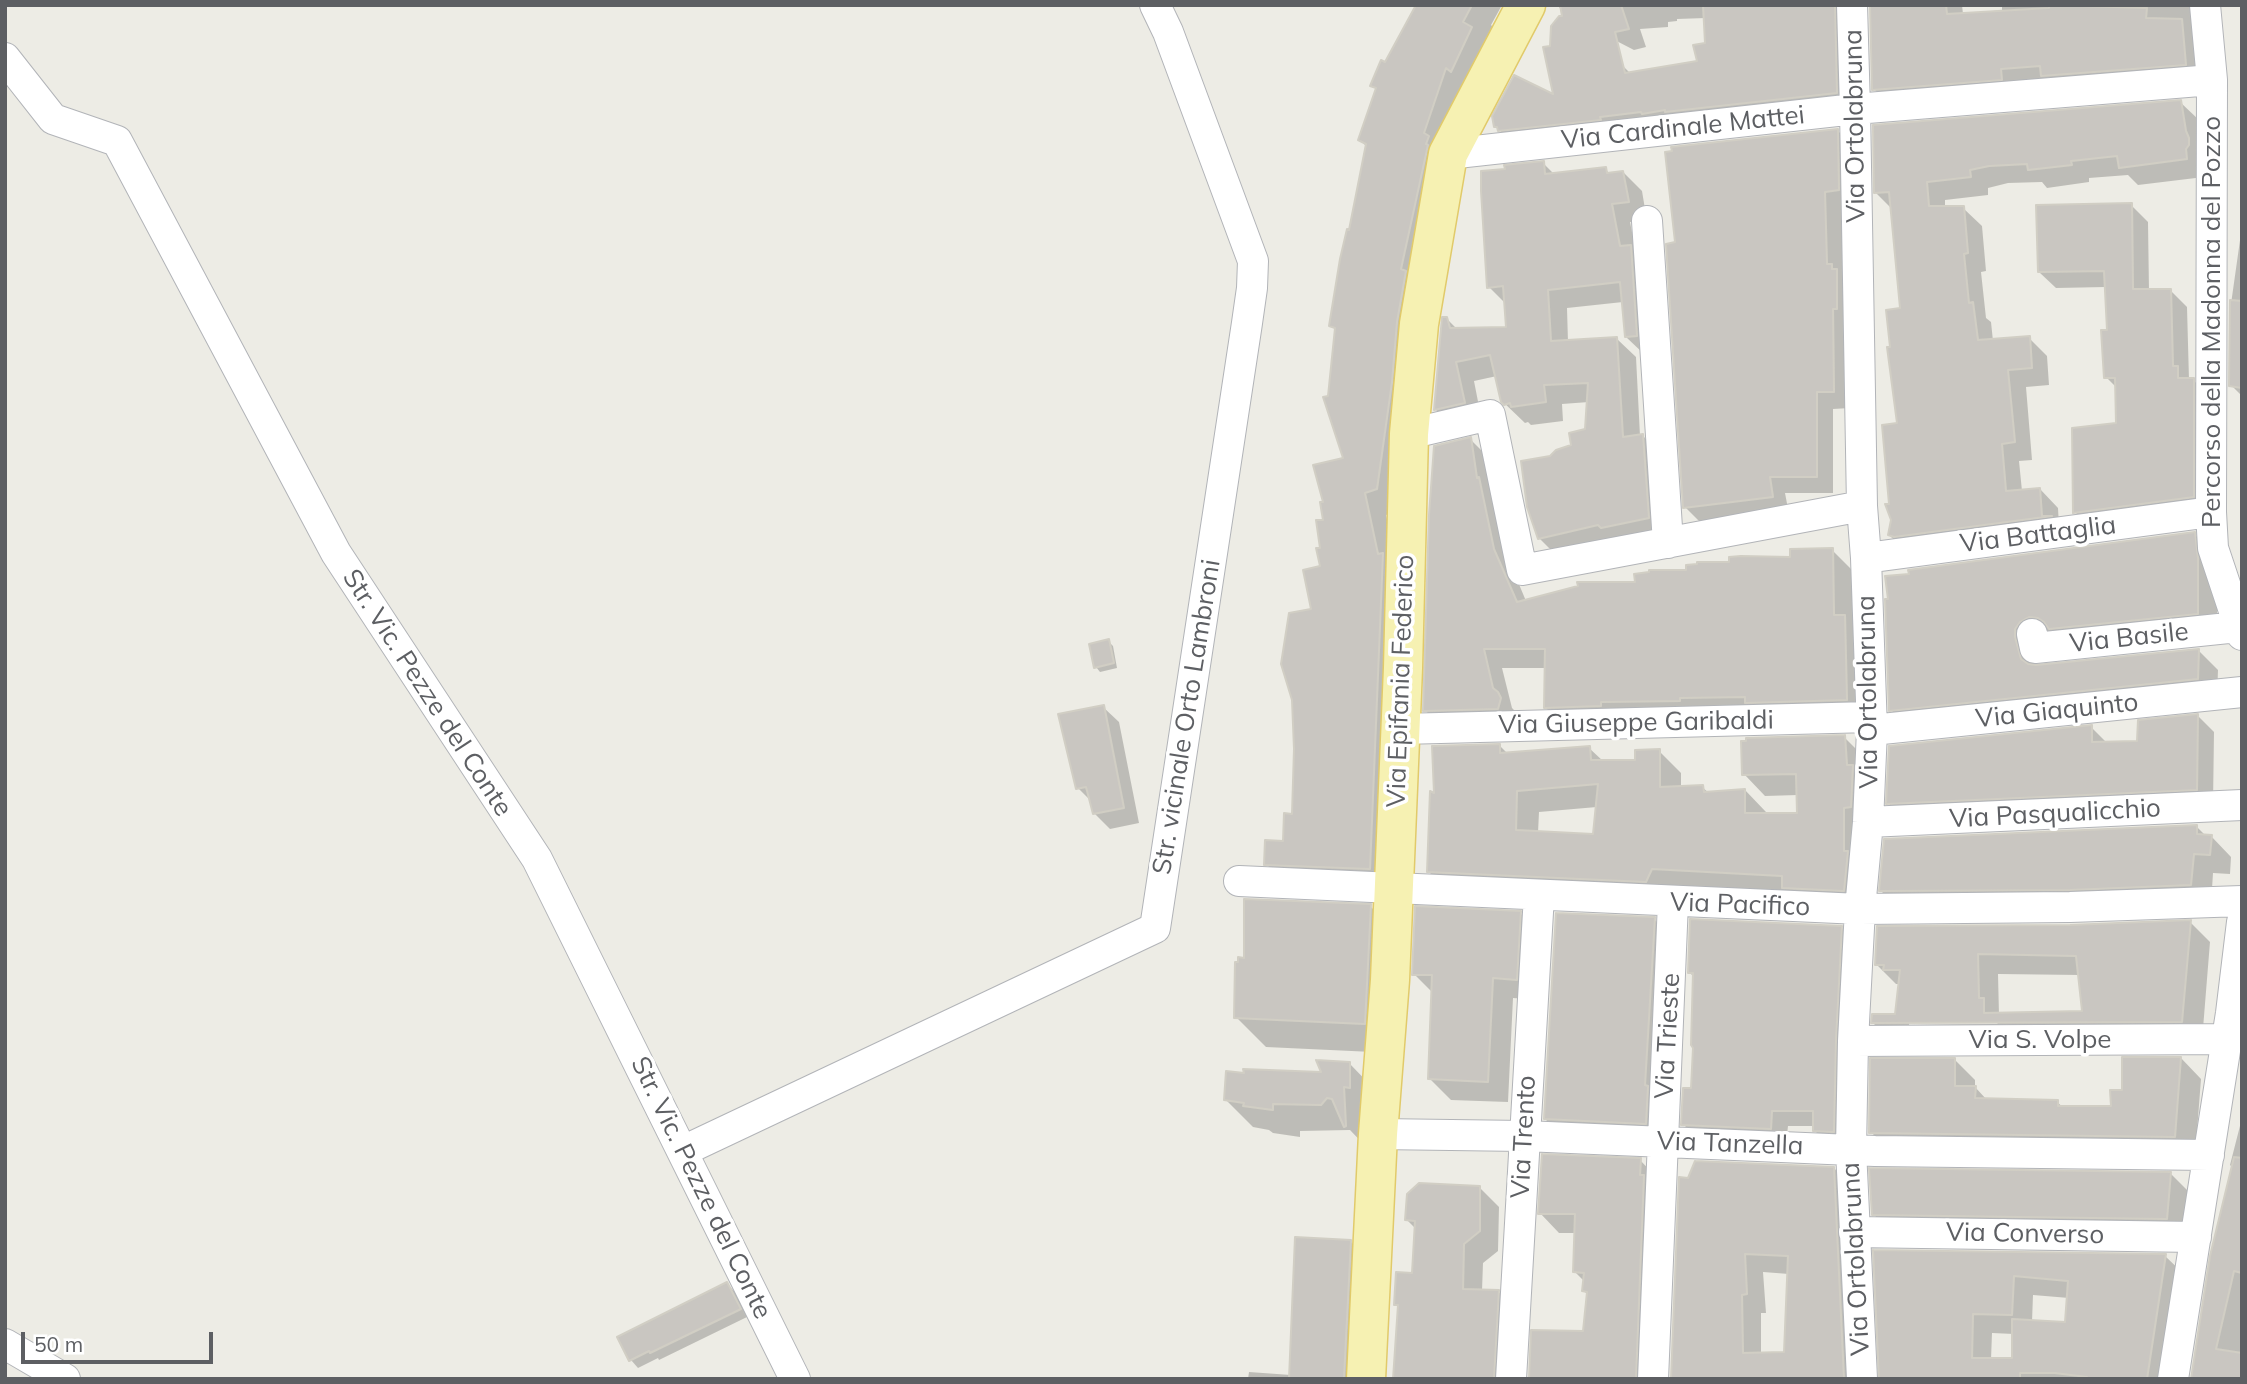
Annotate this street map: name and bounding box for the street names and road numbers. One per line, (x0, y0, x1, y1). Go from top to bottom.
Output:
street label: Via Ortolabruna (1838, 29, 1872, 223)
street label: Via Cardinale Mattei (1560, 100, 1806, 156)
street label: Percorso della Madonna del Pozzo (2196, 116, 2228, 528)
street label: Via Battaglia (1958, 510, 2118, 560)
street label: Via Epifania Federico (1381, 554, 1421, 808)
street label: Str. vicinale Orto Lambroni (1147, 557, 1227, 877)
street label: Str. Vic. Pezze del Conte (336, 564, 518, 822)
street label: Via Ortolabruna (1851, 595, 1885, 789)
street label: Via Basile (2068, 616, 2190, 660)
street label: Via Giaquinto (1974, 687, 2140, 735)
street label: Via Giuseppe Garibaldi (1498, 705, 1774, 741)
street label: Via Pasqualicchio (1948, 793, 2162, 835)
street label: Via Pacifico (1669, 887, 1811, 923)
street label: Via Trieste (1649, 972, 1687, 1100)
street label: Via S. Volpe (1969, 1024, 2111, 1056)
street label: Str. Vic. Pezze del Conte (624, 1052, 778, 1324)
street label: Via Trento (1505, 1075, 1543, 1199)
street label: Via Tanzella (1656, 1126, 1804, 1162)
street label: Via Ortolabruna (1835, 1162, 1877, 1356)
street label: Via Converso (1946, 1217, 2104, 1251)

